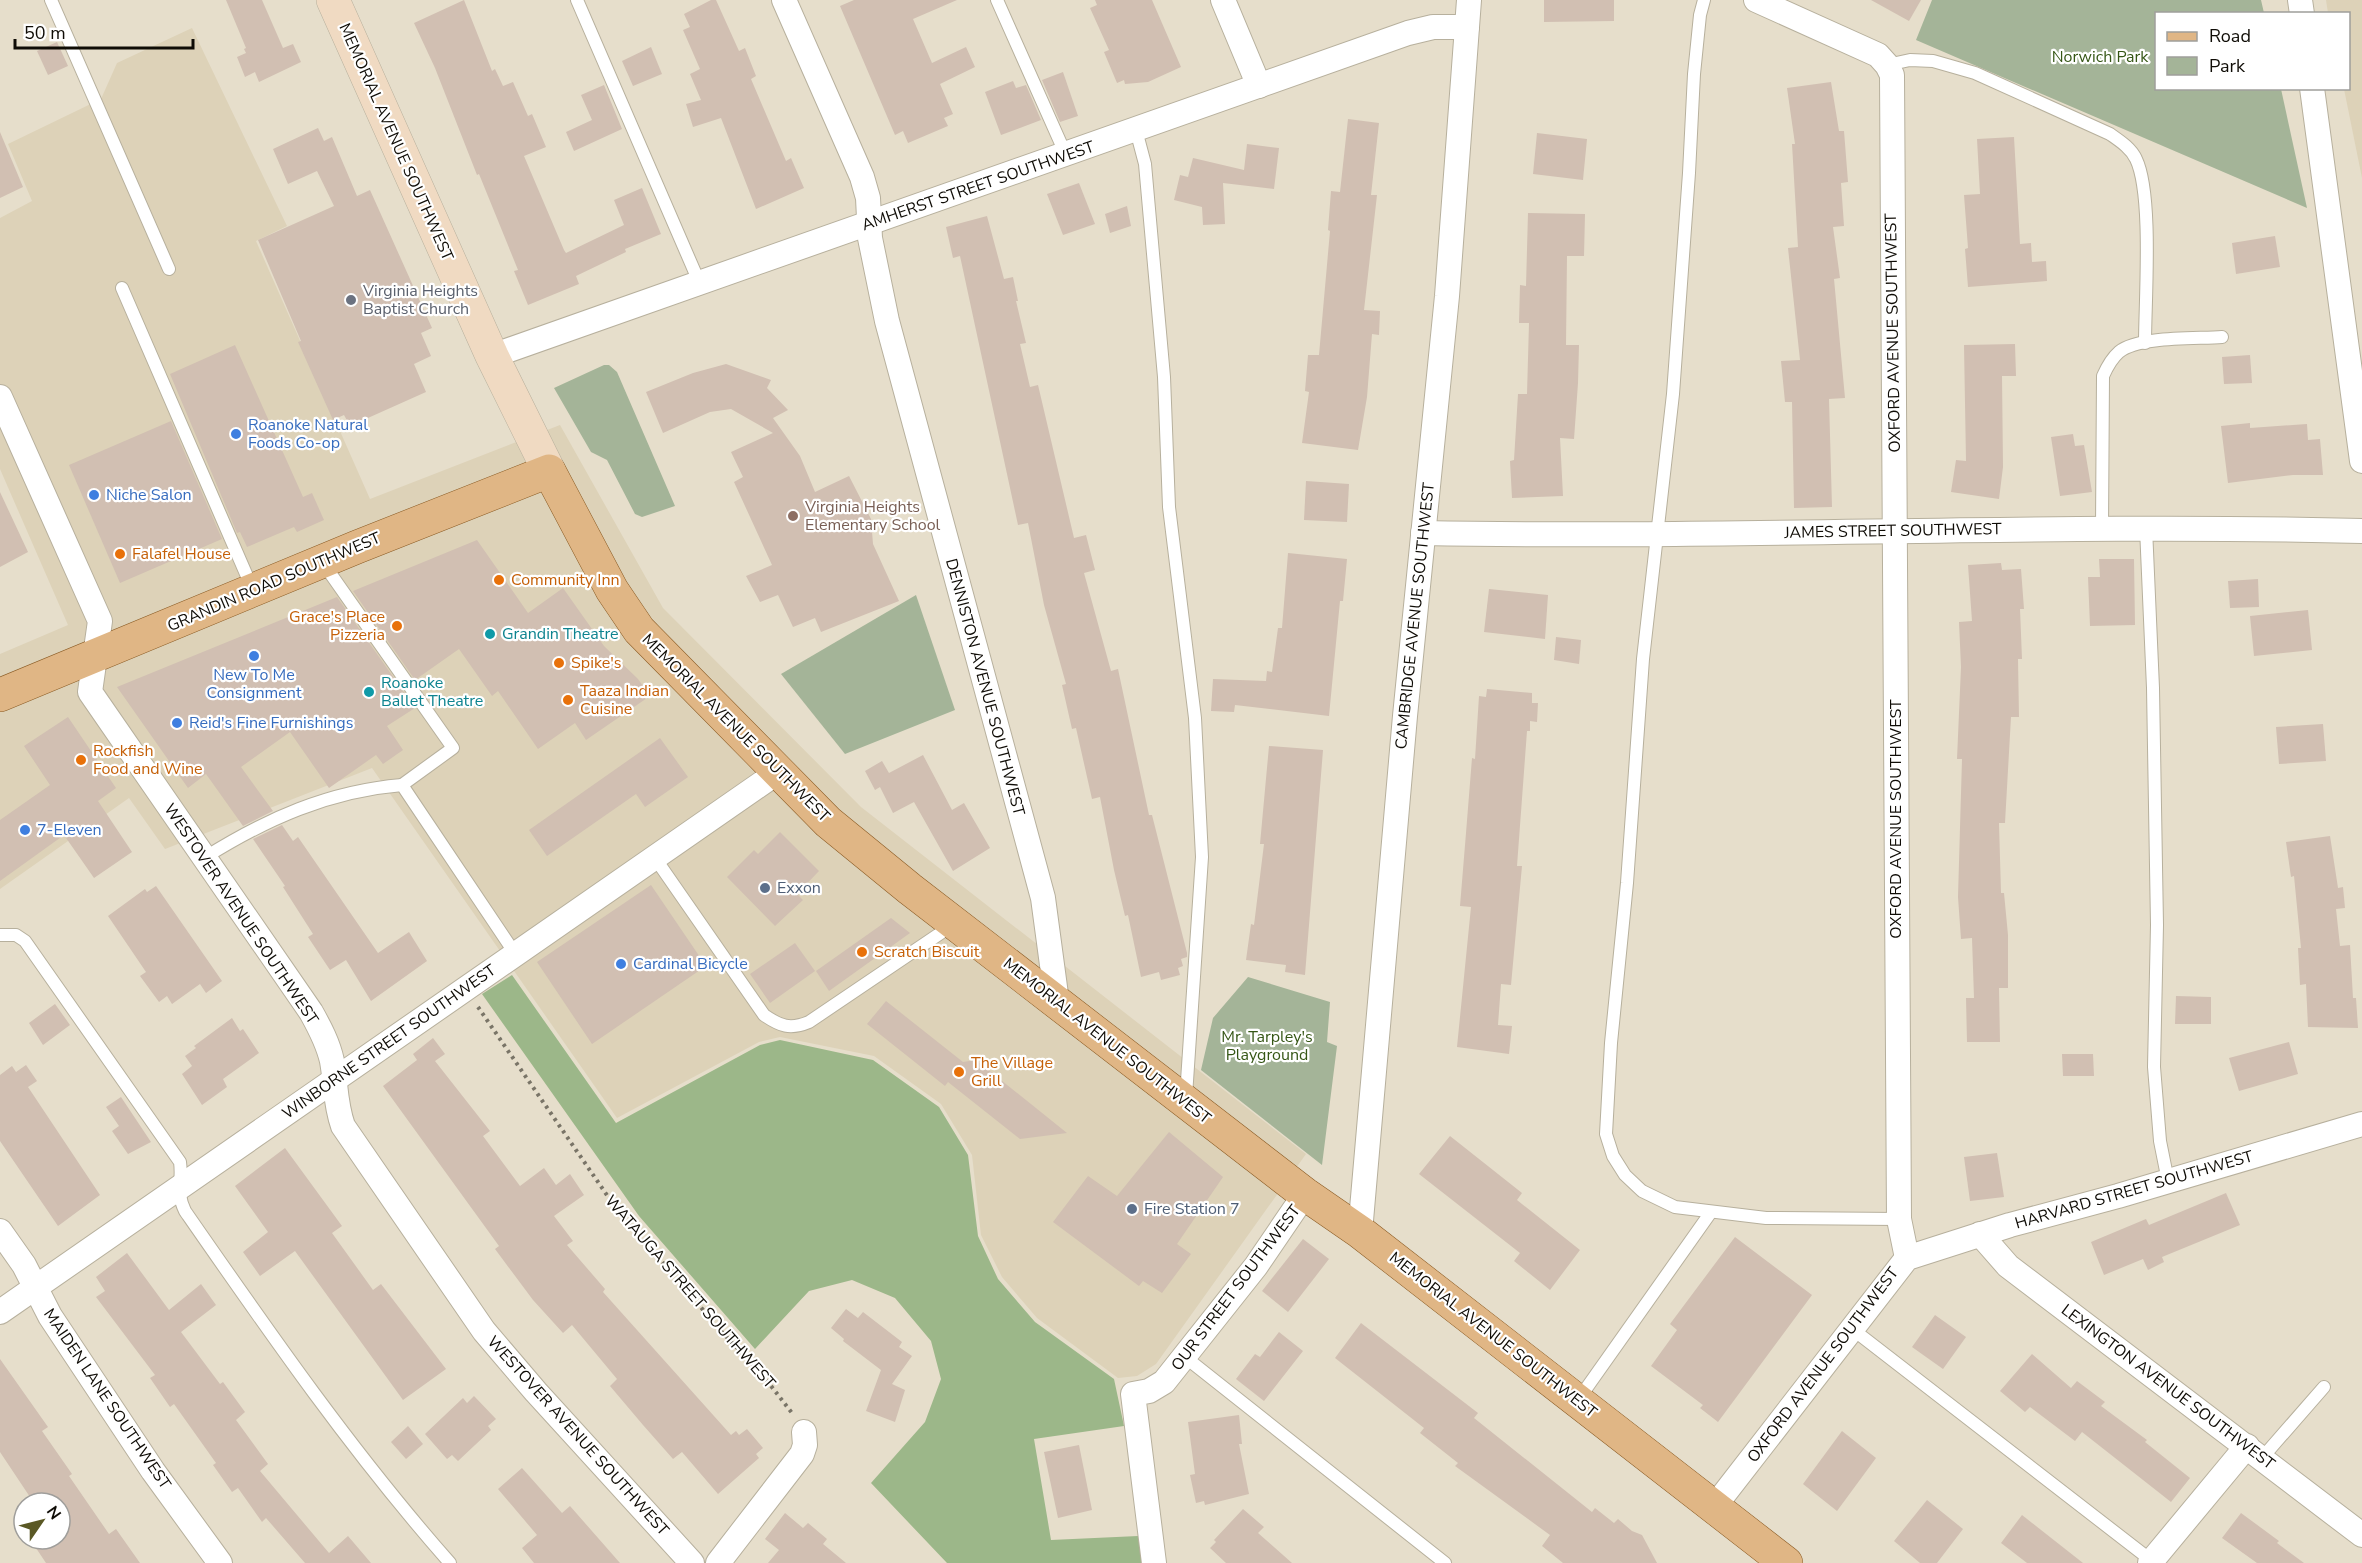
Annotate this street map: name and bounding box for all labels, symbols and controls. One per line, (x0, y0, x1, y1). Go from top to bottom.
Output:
scale bar (15, 12, 194, 50)
legend (2155, 12, 2350, 90)
street label: MEMORIAL AVENUE SOUTHWEST (334, 20, 459, 265)
text: 50 m (24, 21, 66, 45)
text: Road (2209, 24, 2251, 48)
park label: Norwich Park (2052, 46, 2149, 68)
text: Park (2209, 54, 2246, 78)
street label: AMHERST STREET SOUTHWEST (859, 136, 1098, 236)
street label: OXFORD AVENUE SOUTHWEST (1880, 213, 1906, 453)
place label: Virginia Heights Baptist Church (362, 280, 478, 320)
marker: Virginia Heights Baptist Church (344, 293, 358, 307)
place label: Roanoke Natural Foods Co-op (248, 414, 368, 454)
marker: Roanoke Natural Foods Co-op (229, 427, 243, 441)
street label: CAMBRIDGE AVENUE SOUTHWEST (1390, 481, 1440, 750)
place label: Niche Salon (106, 484, 192, 506)
marker: Niche Salon (87, 488, 101, 502)
place label: Virginia Heights Elementary School (804, 496, 941, 536)
marker: Virginia Heights Elementary School (786, 509, 800, 523)
street label: JAMES STREET SOUTHWEST (1783, 518, 2002, 544)
street label: GRANDIN ROAD SOUTHWEST (164, 527, 384, 637)
place label: Falafel House (132, 543, 231, 565)
marker: Falafel House (113, 547, 127, 561)
street label: DENNISTON AVENUE SOUTHWEST (940, 556, 1030, 818)
place label: Community Inn (511, 569, 620, 591)
marker: Community Inn (492, 573, 506, 587)
place label: Grace's Place Pizzeria (289, 606, 385, 646)
marker: Grace's Place Pizzeria (390, 619, 404, 633)
place label: Grandin Theatre (502, 623, 619, 645)
marker: Grandin Theatre (483, 627, 497, 641)
street label: MEMORIAL AVENUE SOUTHWEST (637, 629, 835, 827)
marker: New To Me Consignment (247, 649, 261, 663)
place label: Spike's (571, 652, 621, 674)
marker: Spike's (552, 656, 566, 670)
place label: New To Me Consignment (207, 664, 302, 704)
place label: Roanoke Ballet Theatre (381, 672, 483, 712)
place label: Taaza Indian Cuisine (580, 680, 669, 720)
marker: Roanoke Ballet Theatre (362, 685, 376, 699)
marker: Taaza Indian Cuisine (561, 693, 575, 707)
street label: OXFORD AVENUE SOUTHWEST (1885, 699, 1907, 939)
place label: Reid's Fine Furnishings (189, 712, 353, 734)
marker: Reid's Fine Furnishings (170, 716, 184, 730)
place label: Rockfish Food and Wine (93, 740, 203, 780)
marker: Rockfish Food and Wine (74, 753, 88, 767)
street label: WESTOVER AVENUE SOUTHWEST (159, 799, 324, 1029)
place label: 7-Eleven (37, 819, 102, 841)
marker: 7-Eleven (18, 823, 32, 837)
place label: Exxon (777, 877, 821, 899)
marker: Exxon (758, 881, 772, 895)
place label: Scratch Biscuit (874, 941, 980, 963)
marker: Scratch Biscuit (855, 945, 869, 959)
place label: Cardinal Bicycle (633, 953, 748, 975)
street label: MEMORIAL AVENUE SOUTHWEST (999, 953, 1216, 1129)
marker: Cardinal Bicycle (614, 957, 628, 971)
street label: WINBORNE STREET SOUTHWEST (278, 959, 501, 1125)
park label: Mr. Tarpley's Playground (1221, 1026, 1313, 1066)
place label: The Village Grill (971, 1052, 1053, 1092)
marker: The Village Grill (952, 1065, 966, 1079)
street label: HARVARD STREET SOUTHWEST (2012, 1145, 2256, 1235)
street label: WATAUGA STREET SOUTHWEST (600, 1190, 781, 1394)
place label: Fire Station 7 (1144, 1198, 1240, 1220)
street label: OUR STREET SOUTHWEST (1166, 1200, 1306, 1375)
marker: Fire Station 7 (1125, 1202, 1139, 1216)
street label: MEMORIAL AVENUE SOUTHWEST (1385, 1247, 1602, 1423)
street label: OXFORD AVENUE SOUTHWEST (1742, 1263, 1904, 1467)
street label: LEXINGTON AVENUE SOUTHWEST (2057, 1299, 2280, 1475)
street label: MAIDEN LANE SOUTHWEST (38, 1304, 176, 1494)
street label: WESTOVER AVENUE SOUTHWEST (482, 1331, 674, 1541)
north arrow (12, 1491, 72, 1551)
text: N (41, 1502, 66, 1524)

